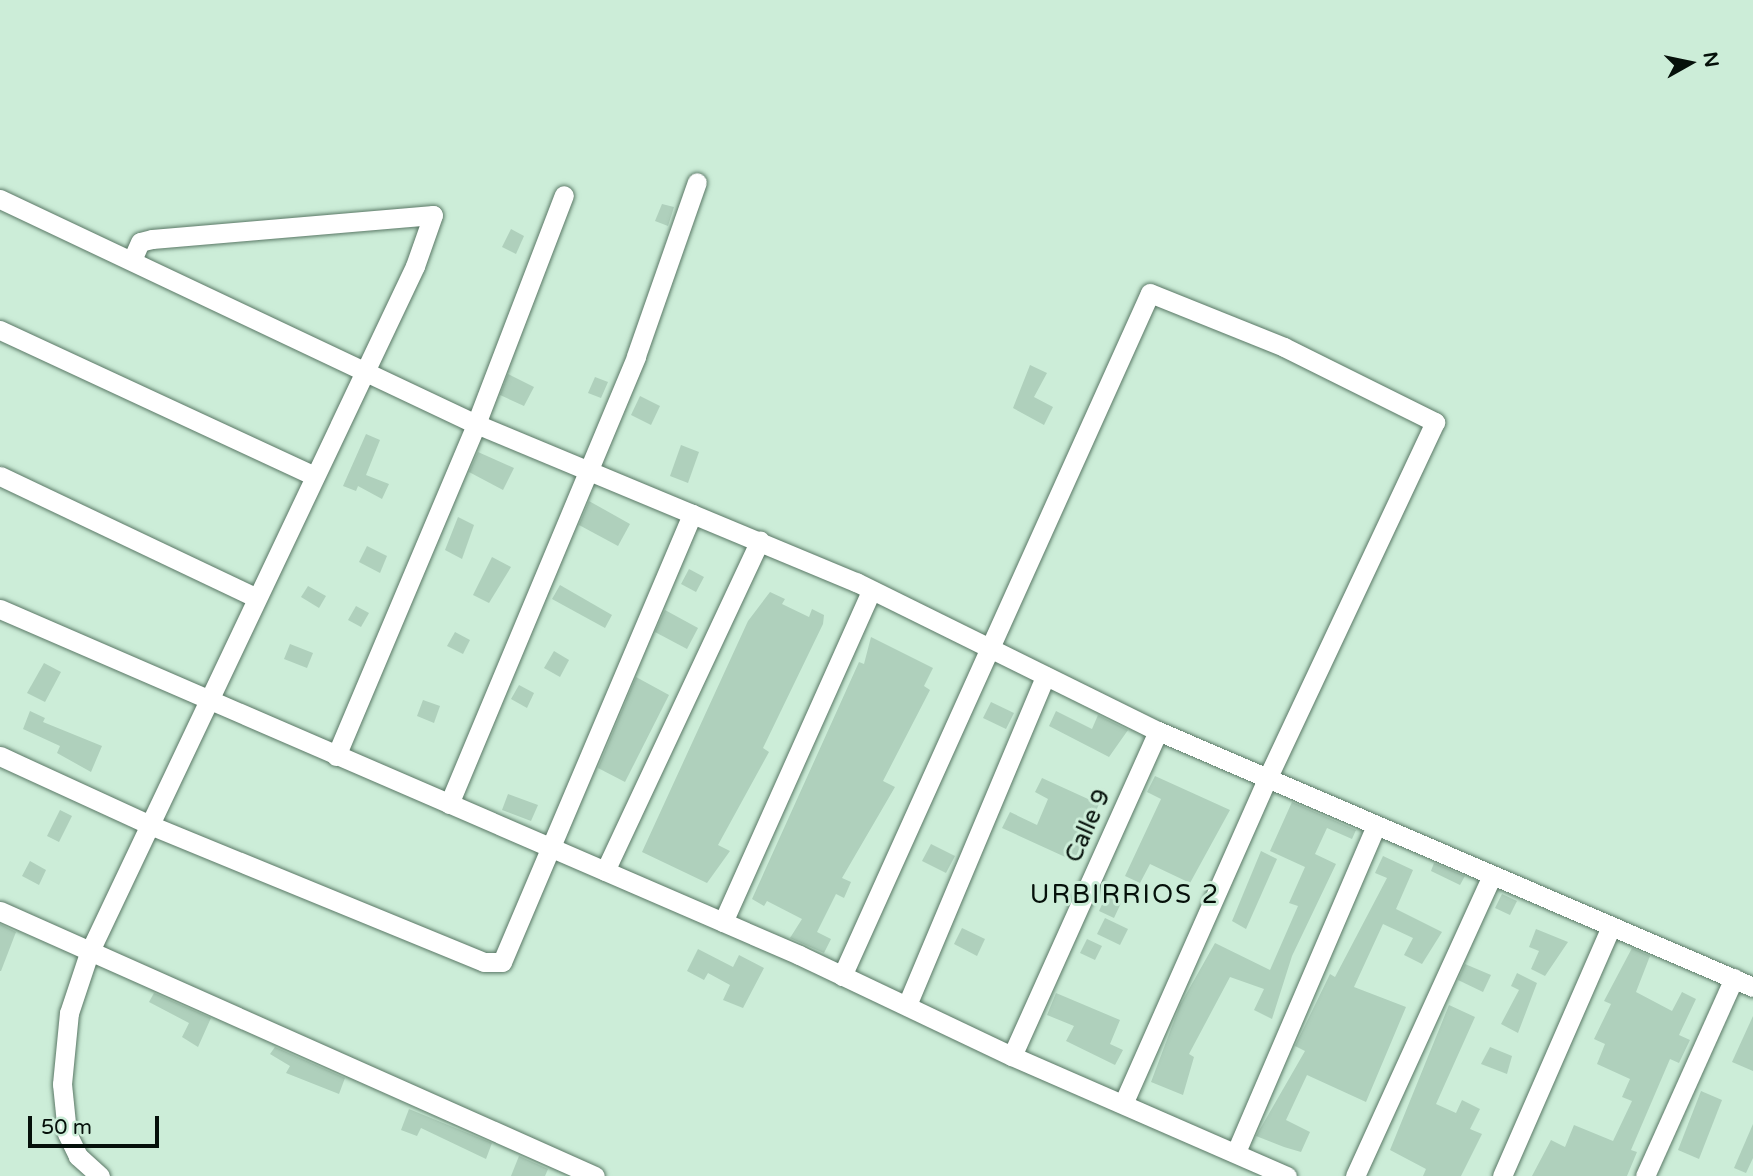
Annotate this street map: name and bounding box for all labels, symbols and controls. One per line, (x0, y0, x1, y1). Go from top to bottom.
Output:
north arrow (1655, 28, 1725, 98)
text: N (1699, 50, 1723, 69)
street label: Calle 9 (1059, 785, 1117, 867)
district label: URBIRRIOS 2 (1031, 879, 1219, 911)
scale bar (32, 1102, 163, 1146)
text: 50 m (41, 1115, 92, 1140)

